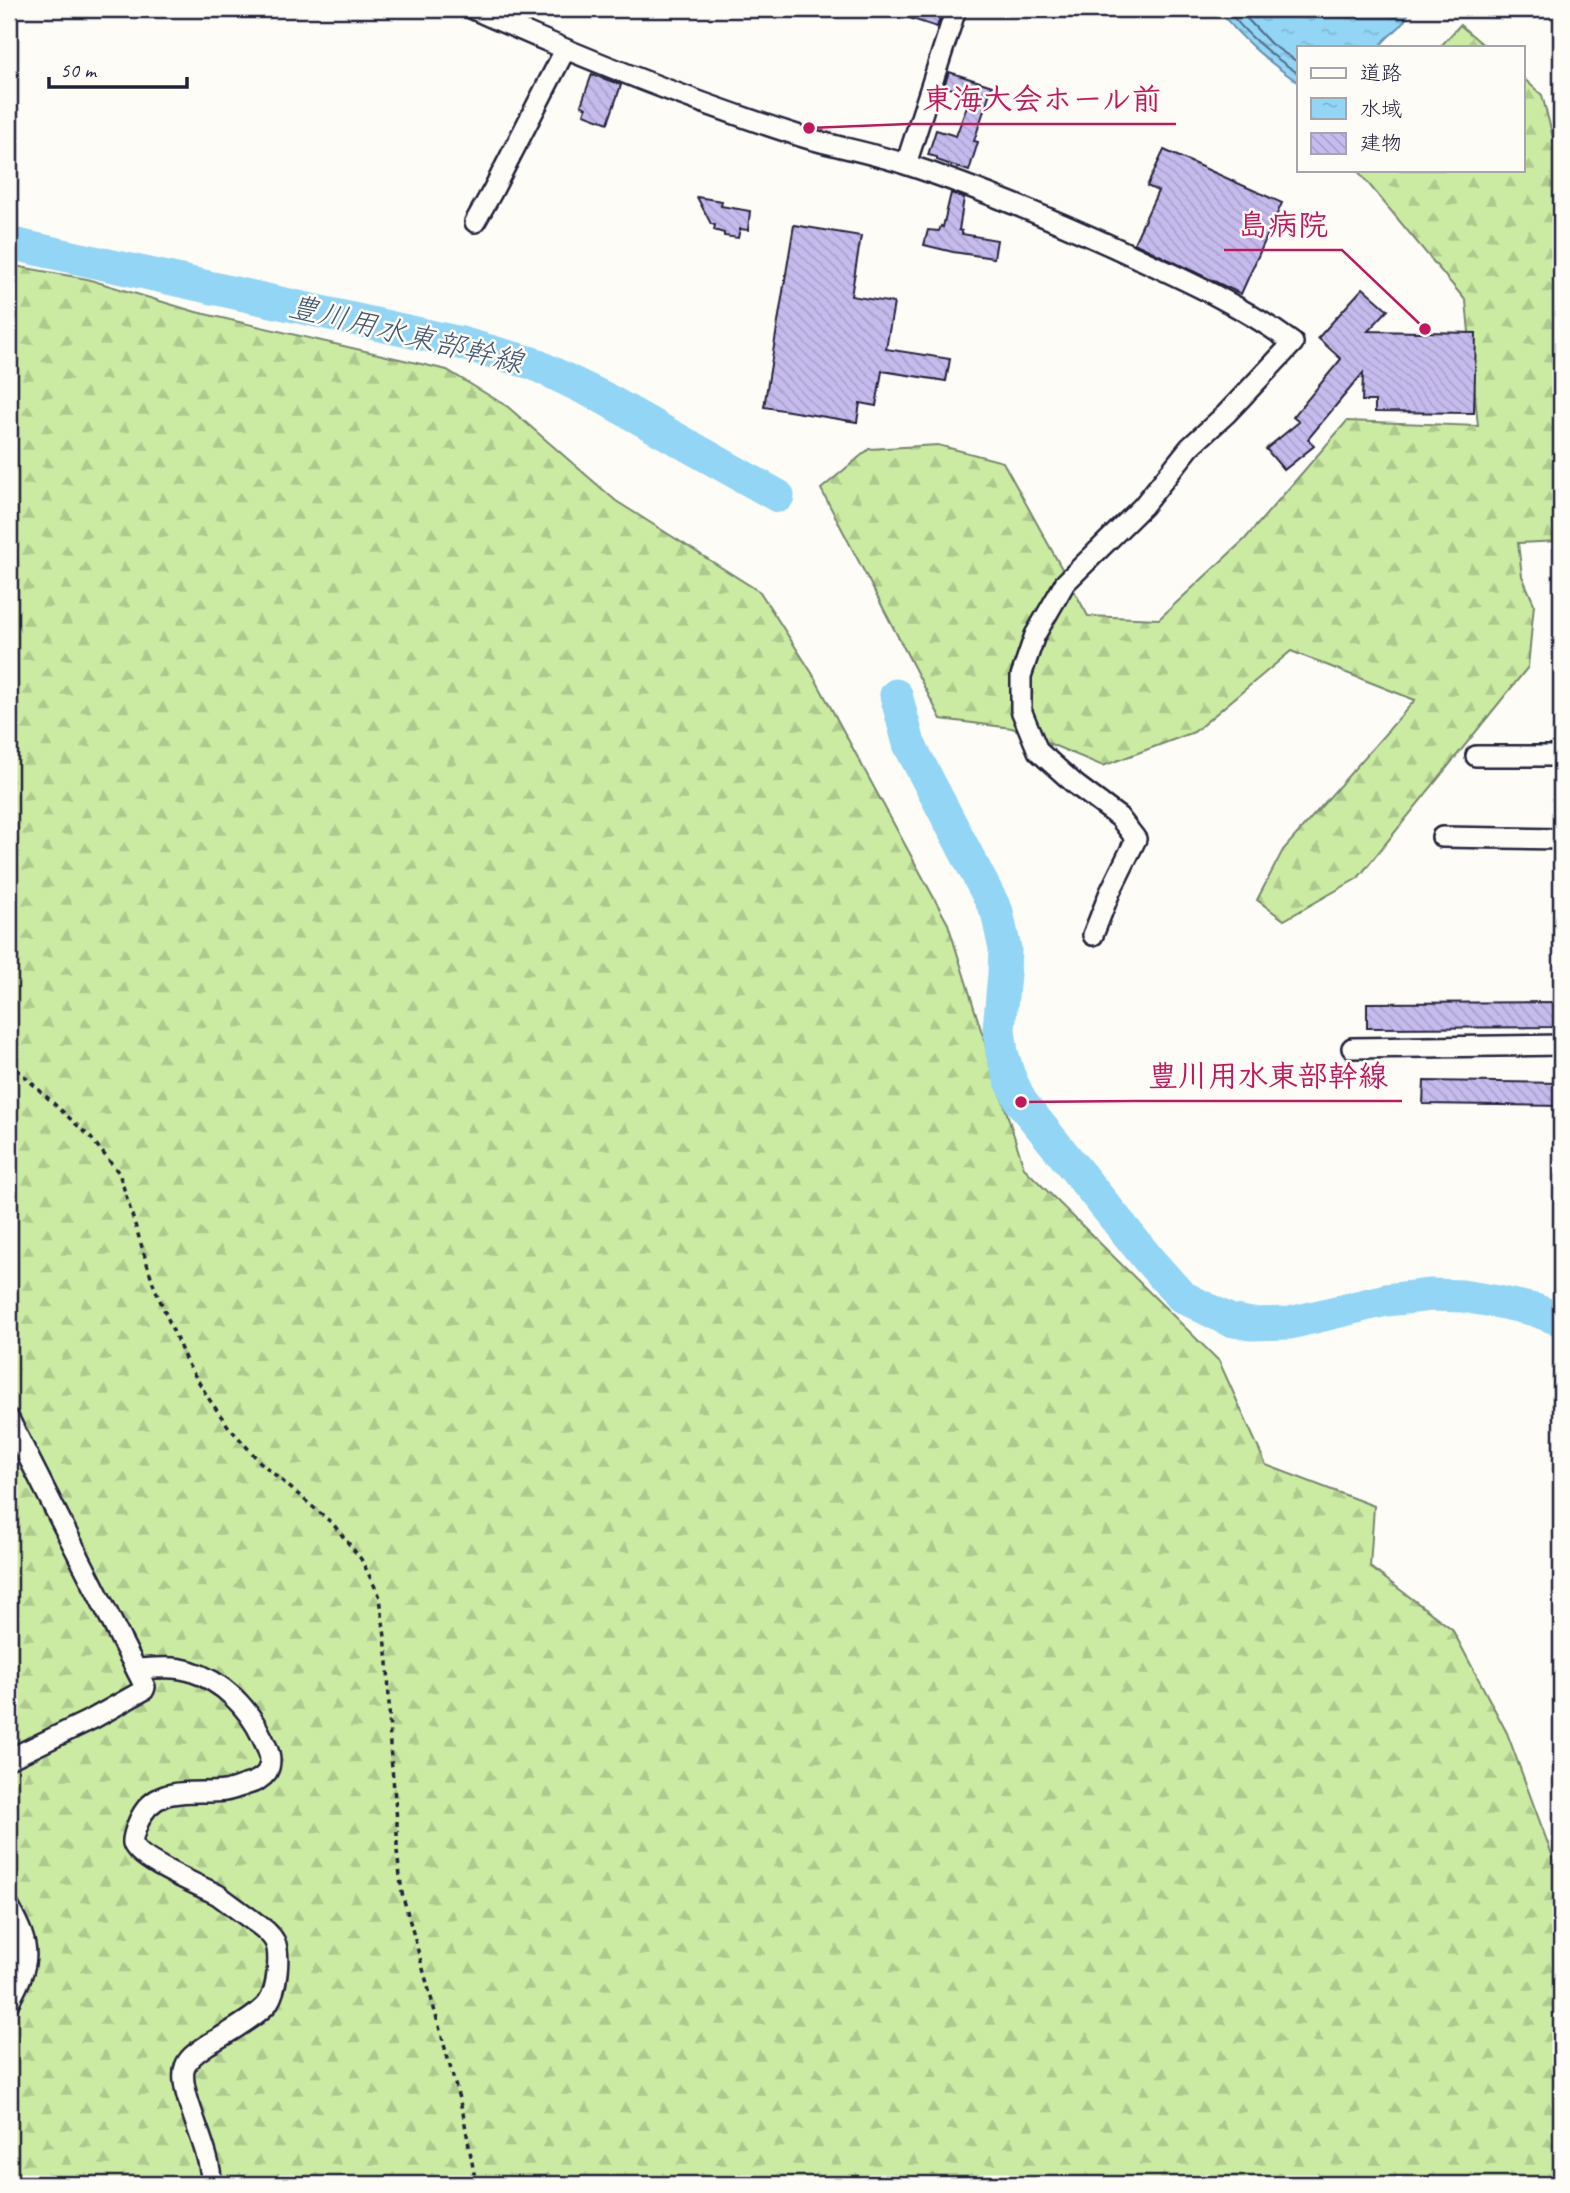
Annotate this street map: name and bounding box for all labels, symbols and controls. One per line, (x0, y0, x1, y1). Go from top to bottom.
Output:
scale bar (49, 46, 187, 90)
legend (1297, 46, 1524, 172)
text: 50 m (60, 57, 98, 83)
text: 道路 (1360, 60, 1402, 86)
callout: 東海大会ホール前 (908, 73, 1176, 124)
text: 東海大会ホール前 (923, 80, 1161, 118)
text: 水域 (1360, 96, 1402, 122)
text: 建物 (1360, 130, 1402, 156)
callout: 島病院 (1224, 199, 1342, 250)
text: 島病院 (1238, 206, 1328, 244)
water label: 豊川用水東部幹線 (285, 287, 528, 382)
callout: 豊川用水東部幹線 (1134, 1050, 1402, 1101)
text: 豊川用水東部幹線 (1148, 1057, 1388, 1095)

